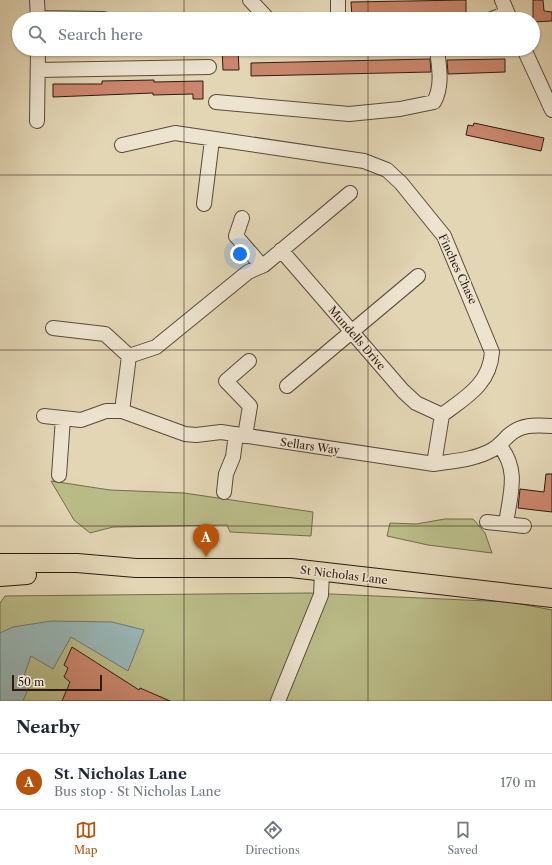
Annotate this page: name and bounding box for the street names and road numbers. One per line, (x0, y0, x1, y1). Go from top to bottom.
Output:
street label: Finches Chase (436, 232, 480, 306)
street label: Mundells Drive (325, 303, 389, 373)
street label: Sellars Way (279, 435, 341, 457)
street label: St Nicholas Lane (299, 563, 389, 587)

